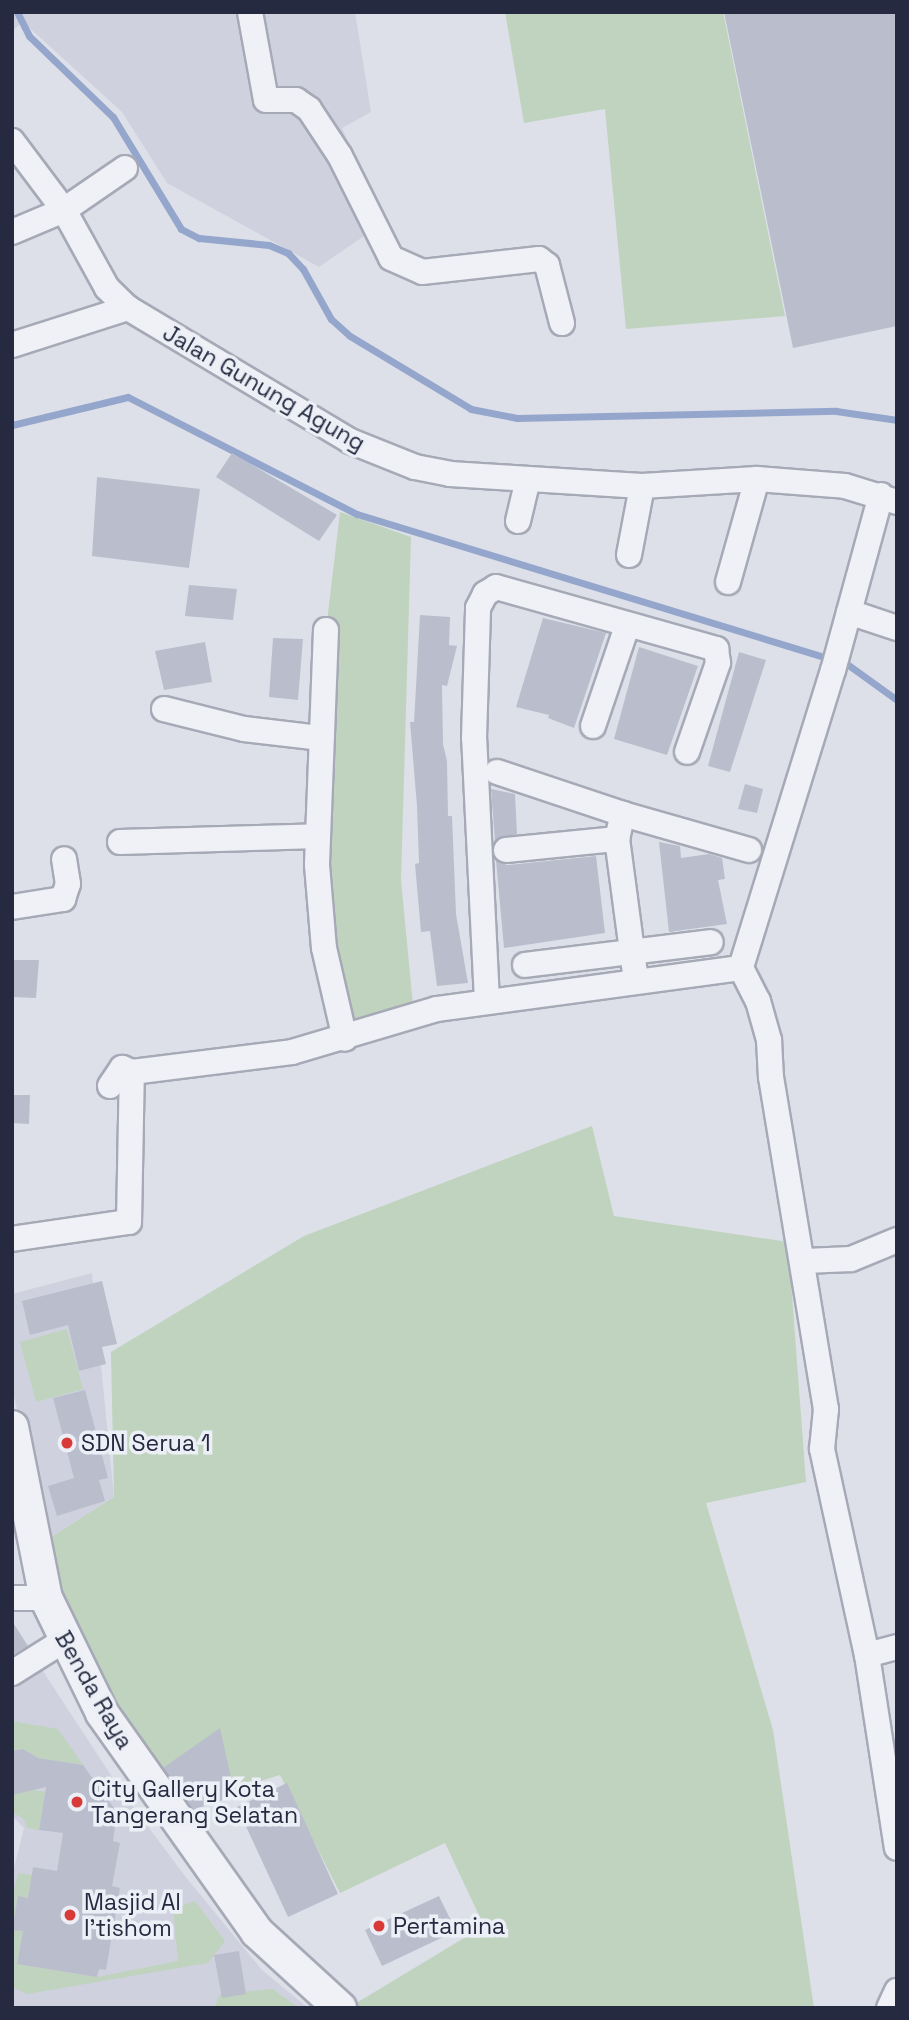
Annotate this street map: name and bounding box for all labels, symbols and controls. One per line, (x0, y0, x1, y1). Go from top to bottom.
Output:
street label: Jalan Gunung Agung (158, 319, 370, 457)
place label: SDN Serua 1 (81, 1429, 211, 1457)
marker: SDN Serua 1 (59, 1435, 75, 1451)
street label: Benda Raya (49, 1626, 139, 1754)
place label: City Gallery Kota Tangerang Selatan (91, 1775, 298, 1829)
marker: City Gallery Kota Tangerang Selatan (69, 1794, 85, 1810)
place label: Masjid Al I'tishom (84, 1888, 181, 1942)
marker: Masjid Al I'tishom (62, 1907, 78, 1923)
place label: Pertamina (393, 1912, 505, 1940)
marker: Pertamina (371, 1918, 387, 1934)

